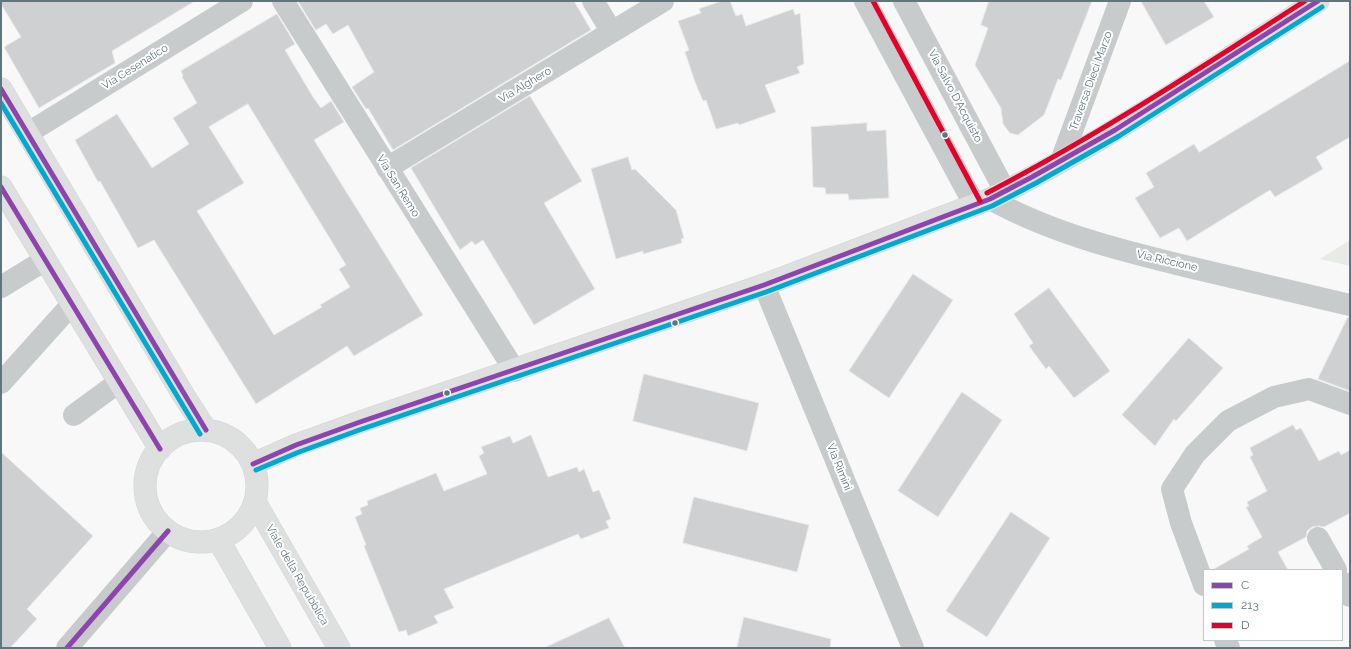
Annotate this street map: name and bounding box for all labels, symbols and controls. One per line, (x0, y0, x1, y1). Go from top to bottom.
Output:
street label: Traversa Dieci Marzo (1067, 30, 1115, 132)
street label: Via Cesenatico (100, 41, 170, 93)
street label: Via Salvo D'Acquisto (925, 47, 985, 145)
street label: Via Alghero (496, 64, 554, 106)
unlabelled marker (940, 130, 950, 140)
street label: Via San Remo (374, 153, 422, 219)
street label: Via Riccione (1135, 248, 1199, 274)
unlabelled marker (670, 318, 680, 328)
unlabelled marker (442, 388, 452, 398)
street label: Via Rimini (824, 442, 854, 492)
street label: Viale della Repubblica (263, 522, 331, 628)
legend (1203, 569, 1343, 641)
text: C (1241, 578, 1249, 592)
text: 213 (1241, 598, 1259, 612)
text: D (1241, 618, 1250, 632)

